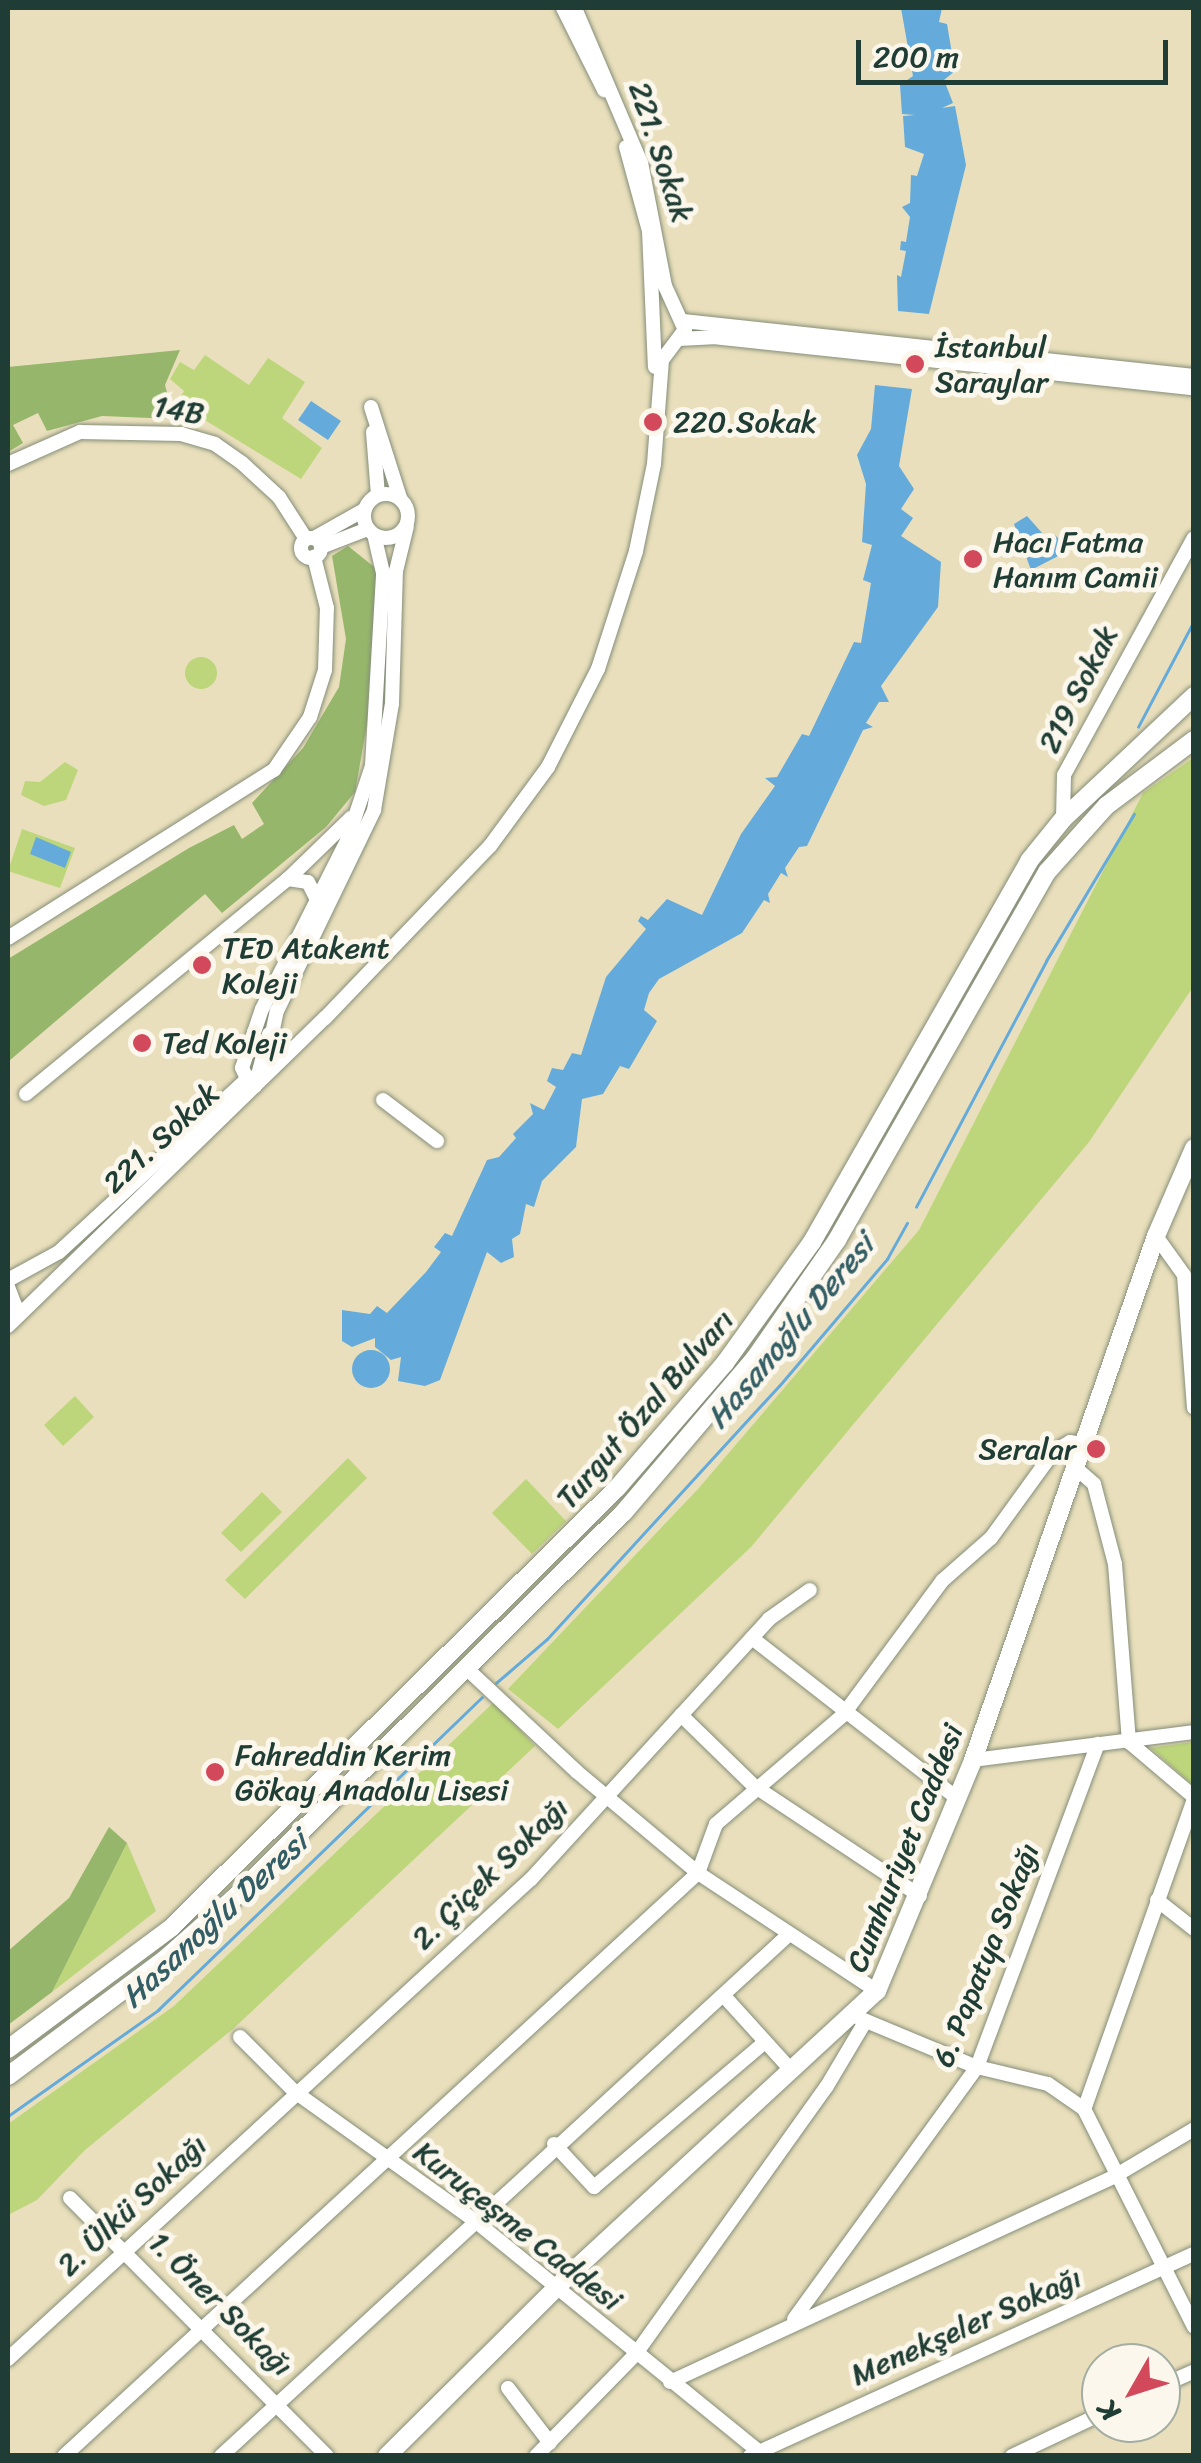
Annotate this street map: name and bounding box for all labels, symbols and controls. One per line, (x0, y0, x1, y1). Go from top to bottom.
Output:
scale bar (861, 20, 1174, 82)
text: 200 m (873, 30, 959, 84)
street label: 221. Sokak (621, 77, 701, 227)
place label: İstanbul Saraylar (935, 329, 1048, 400)
marker: İstanbul Saraylar (904, 353, 926, 375)
street label: 14B (151, 388, 207, 432)
place label: 220.Sokak (673, 404, 817, 440)
marker: 220.Sokak (642, 411, 664, 433)
place label: Hacı Fatma Hanım Camii (993, 524, 1158, 594)
marker: Hacı Fatma Hanım Camii (962, 548, 984, 570)
street label: 219 Sokak (1031, 620, 1125, 758)
place label: TED Atakent Koleji (222, 930, 390, 1000)
marker: TED Atakent Koleji (191, 954, 213, 976)
place label: Ted Koleji (162, 1025, 290, 1061)
marker: Ted Koleji (131, 1032, 153, 1054)
street label: 221. Sokak (96, 1075, 226, 1201)
water label: Hasanoğlu Deresi (698, 1227, 884, 1437)
street label: Turgut Özal Bulvarı (549, 1302, 741, 1516)
place label: Seralar (978, 1431, 1076, 1467)
marker: Seralar (1085, 1438, 1107, 1460)
street label: Cumhuriyet Caddesi (839, 1719, 971, 1977)
place label: Fahreddin Kerim Gökay Anadolu Lisesi (235, 1737, 511, 1808)
marker: Fahreddin Kerim Gökay Anadolu Lisesi (204, 1761, 226, 1783)
street label: 2. Çiçek Sokağı (404, 1789, 576, 1957)
water label: Hasanoğlu Deresi (113, 1823, 317, 2017)
street label: 6. Papatya Sokağı (925, 1838, 1047, 2072)
street label: 2. Ülkü Sokağı (50, 2127, 214, 2283)
street label: Kuruçeşme Caddesi (407, 2134, 629, 2318)
street label: 1. Öner Sokağı (141, 2224, 301, 2384)
street label: Menekşeler Sokağı (845, 2259, 1087, 2393)
north arrow (1081, 2343, 1181, 2443)
text: K (1084, 2389, 1133, 2433)

